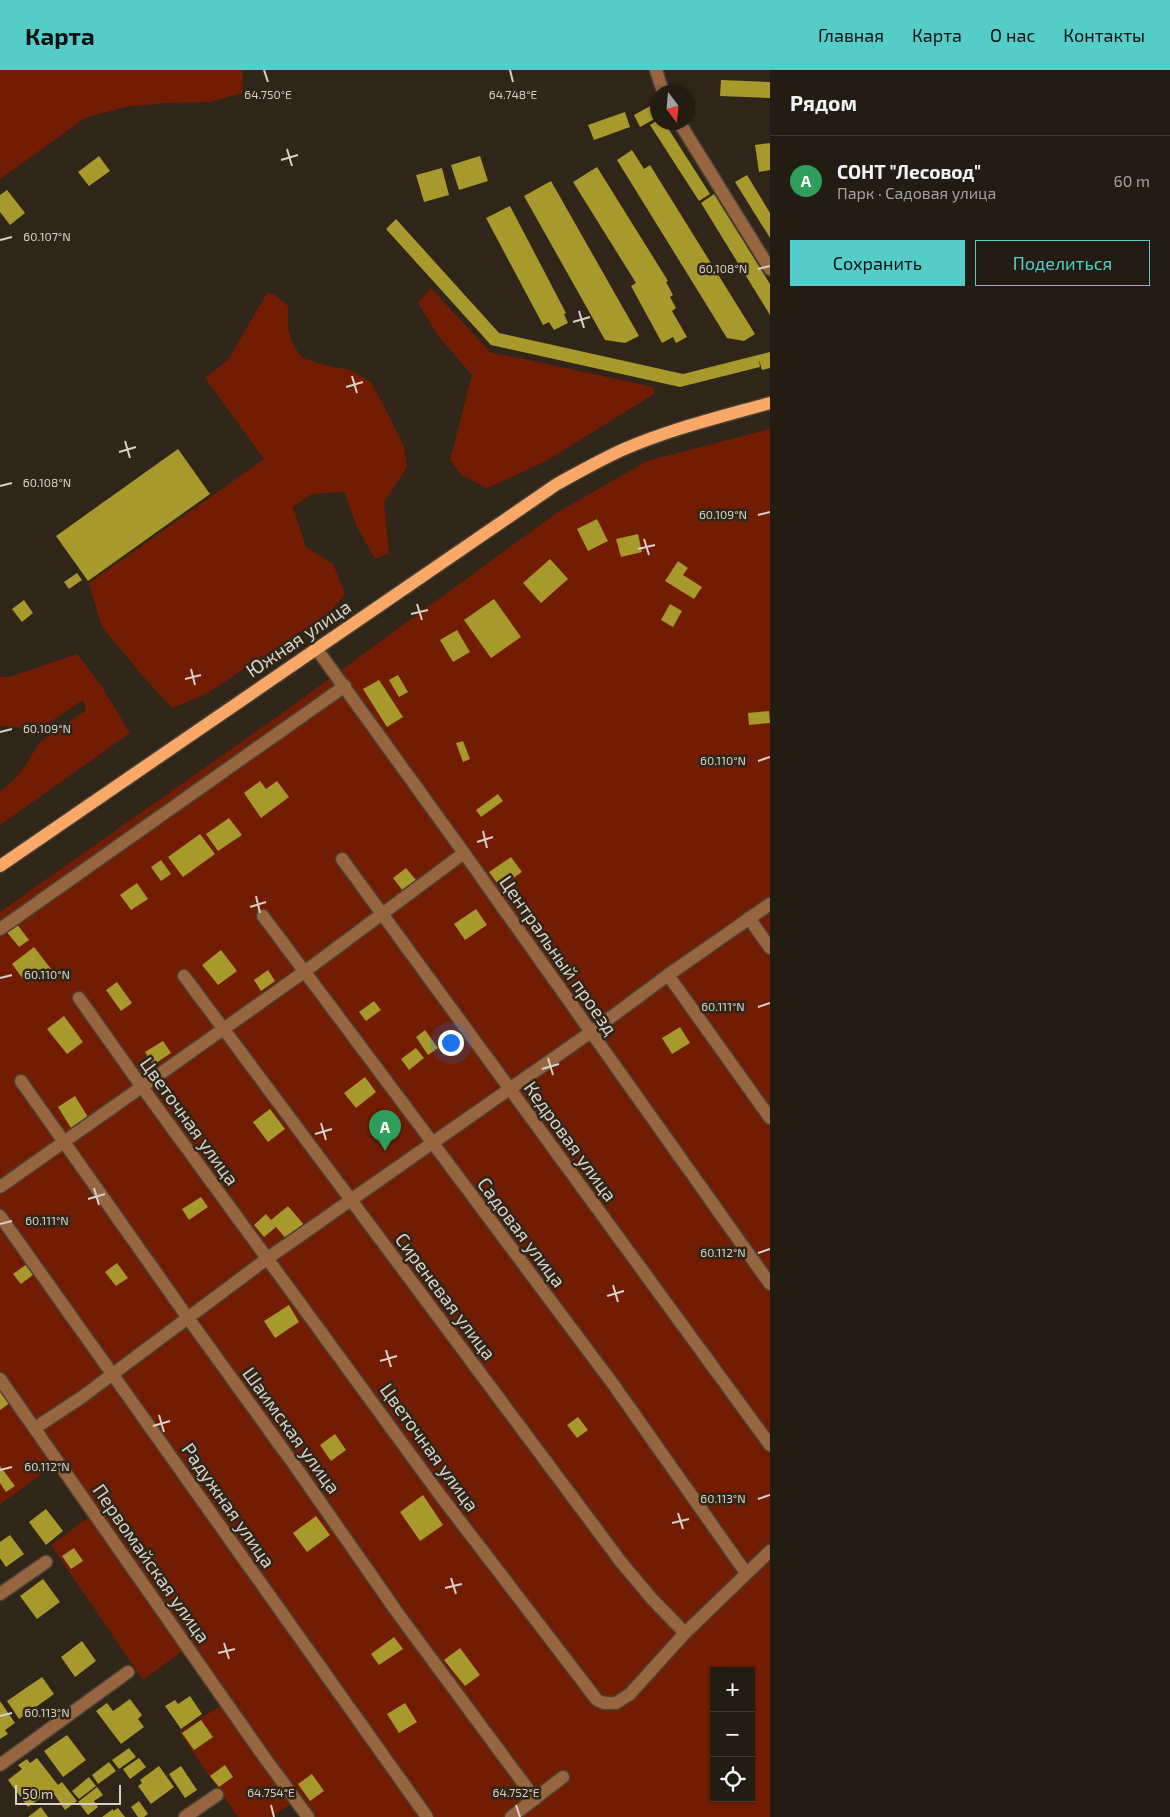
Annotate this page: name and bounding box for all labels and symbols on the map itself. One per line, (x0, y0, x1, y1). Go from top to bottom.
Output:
north arrow (650, 85, 695, 130)
text: 64.750°E (244, 87, 292, 101)
text: 64.748°E (489, 87, 537, 101)
text: 60.107°N (23, 229, 71, 243)
text: 60.108°N (699, 261, 747, 275)
text: 60.108°N (23, 475, 71, 489)
text: 60.109°N (699, 507, 747, 521)
street label: Южная улица (241, 594, 355, 682)
text: 60.109°N (23, 721, 71, 735)
text: 60.110°N (700, 753, 746, 767)
street label: Центральный проезд (495, 871, 623, 1039)
text: 60.110°N (24, 967, 70, 981)
text: 60.111°N (701, 999, 745, 1013)
your location (438, 1030, 464, 1056)
street label: Цветочная улица (135, 1052, 244, 1190)
street label: Кедровая улица (519, 1076, 622, 1206)
pin: A (369, 1110, 401, 1151)
street label: Садовая улица (472, 1172, 571, 1292)
text: 60.111°N (25, 1213, 69, 1227)
street label: Сиреневая улица (390, 1228, 501, 1365)
text: 60.112°N (700, 1245, 746, 1259)
street label: Шаимская улица (237, 1362, 346, 1498)
street label: Цветочная улица (375, 1378, 484, 1516)
street label: Радужная улица (177, 1438, 281, 1572)
text: 60.112°N (24, 1459, 70, 1473)
street label: Первомайская улица (88, 1479, 216, 1648)
text: 60.113°N (700, 1491, 746, 1505)
text: 60.113°N (24, 1705, 70, 1719)
scale bar (15, 1782, 121, 1805)
text: 64.754°E (247, 1785, 295, 1799)
text: 64.752°E (493, 1785, 540, 1799)

